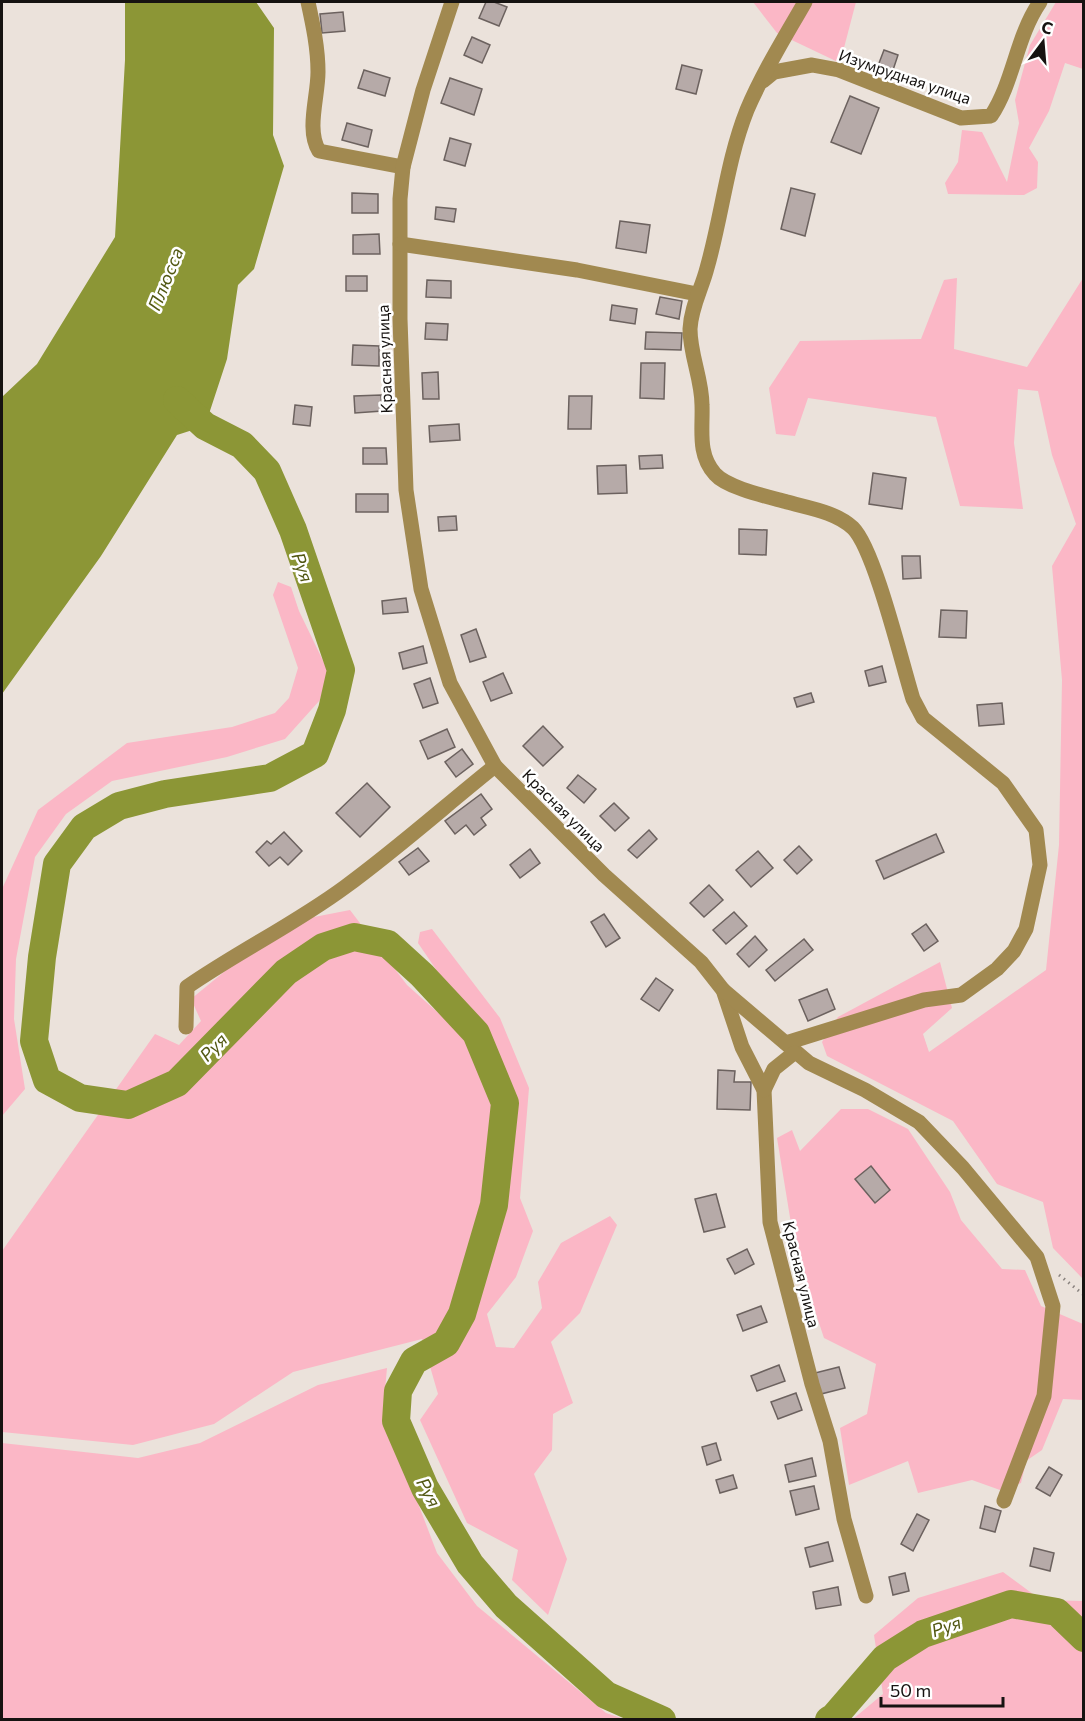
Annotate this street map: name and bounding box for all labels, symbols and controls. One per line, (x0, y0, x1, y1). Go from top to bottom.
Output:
north arrow (1013, 12, 1073, 72)
text: С (1039, 16, 1055, 38)
street label: Изумрудная улица (837, 45, 973, 107)
water label: Плюсса (142, 244, 188, 314)
street label: Красная улица (373, 304, 395, 414)
water label: Руя (288, 549, 318, 585)
street label: Красная улица (519, 765, 609, 855)
water label: Руя (195, 1029, 231, 1065)
street label: Красная улица (780, 1219, 824, 1329)
water label: Руя (412, 1474, 446, 1510)
water label: Руя (928, 1611, 964, 1641)
scale bar (881, 1670, 1002, 1708)
text: 50 m (890, 1679, 931, 1701)

